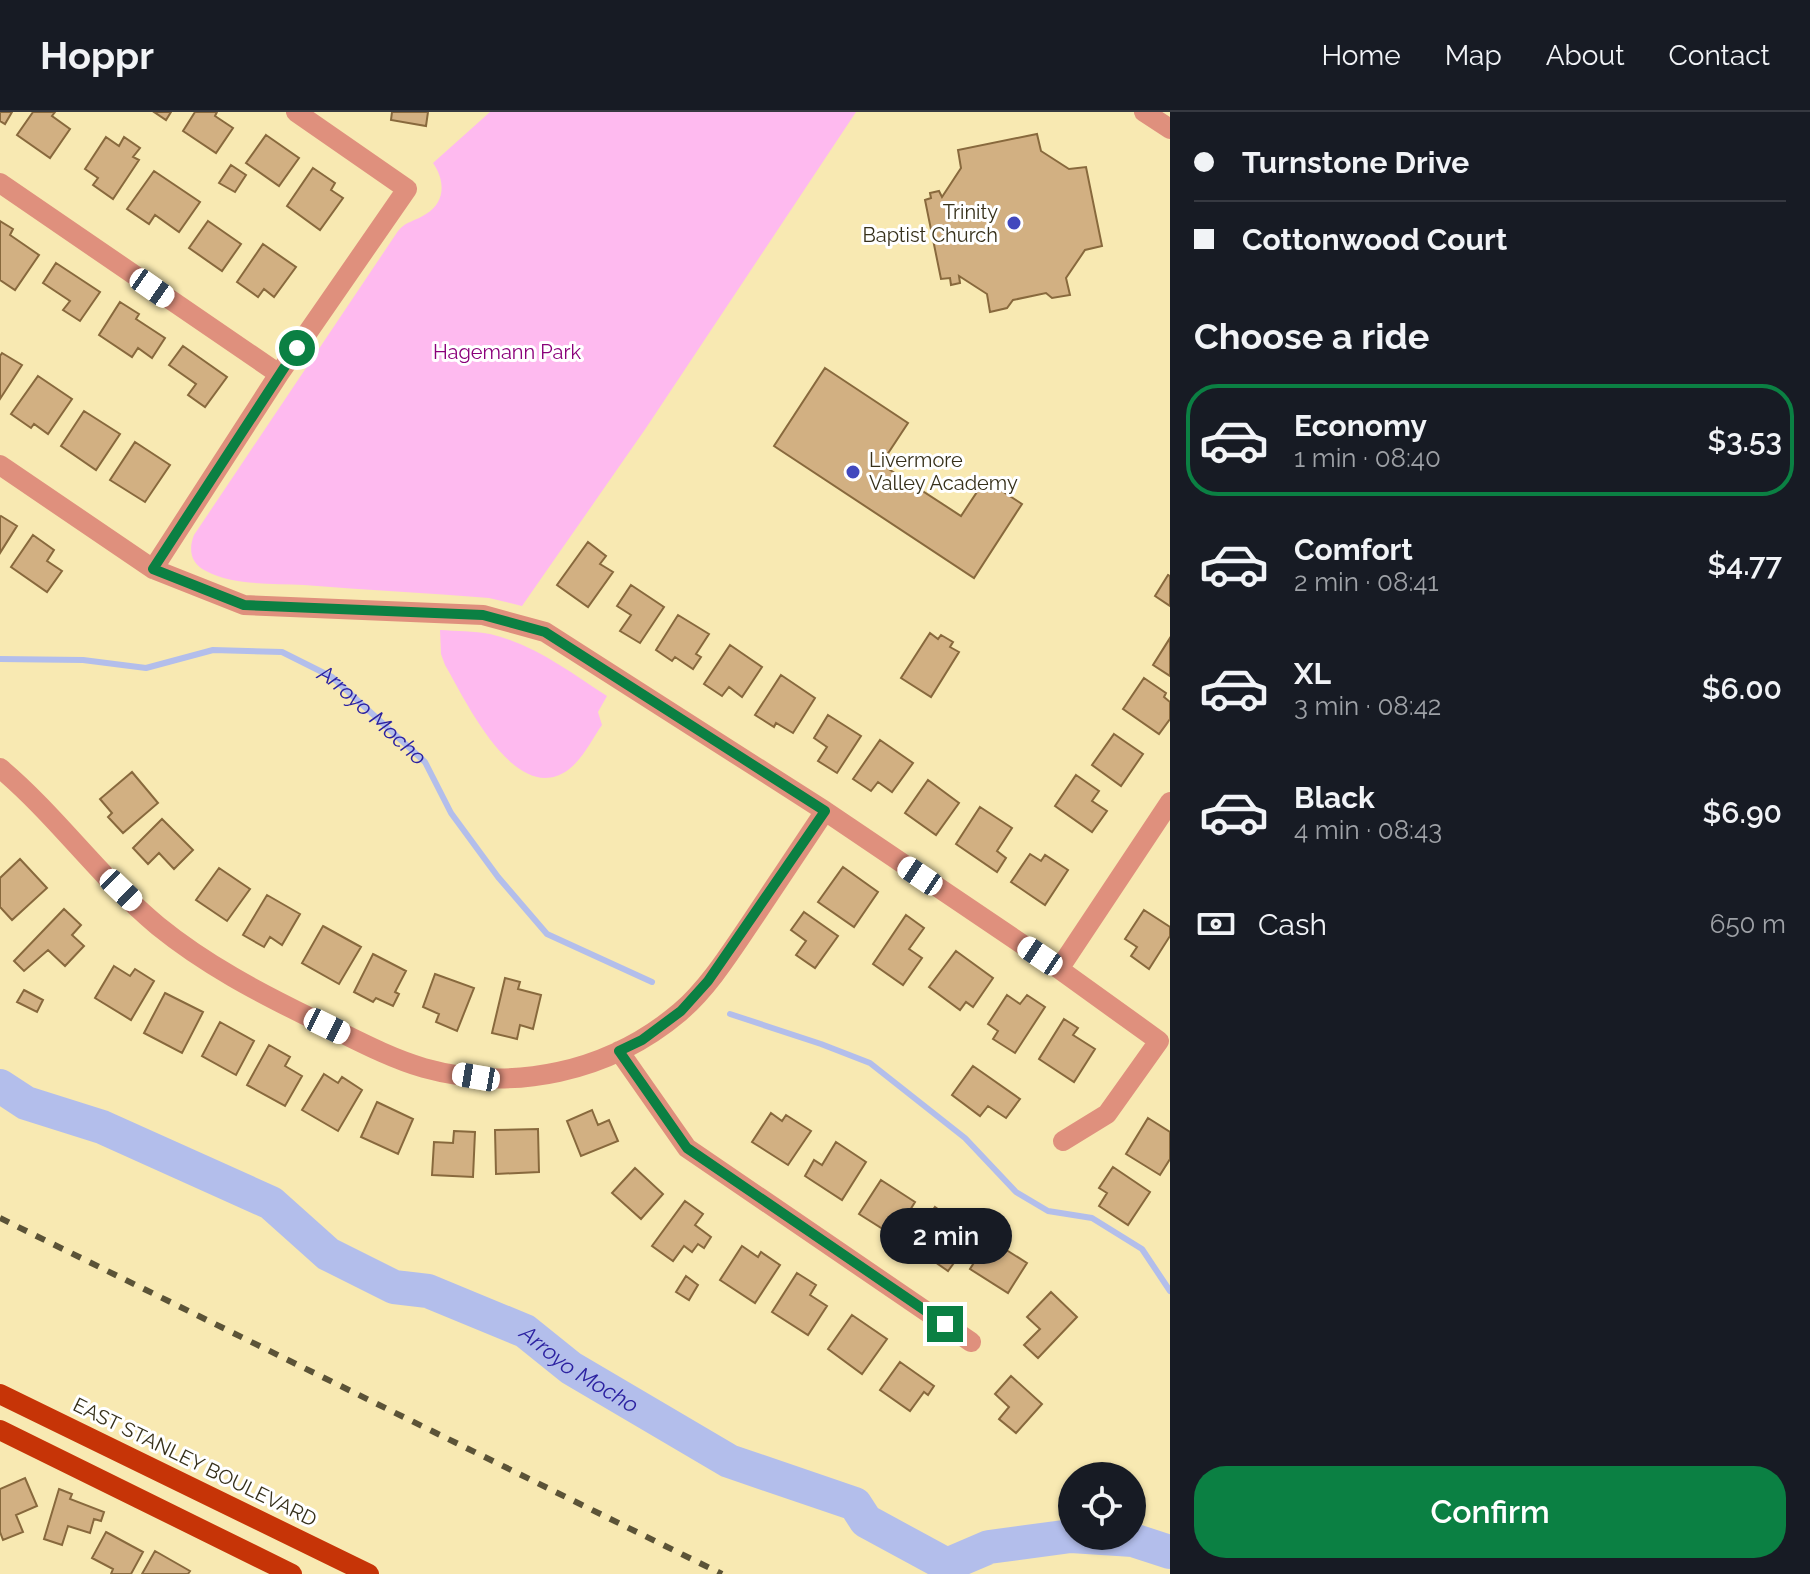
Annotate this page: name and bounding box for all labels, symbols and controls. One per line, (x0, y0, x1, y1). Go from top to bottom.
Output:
text: Hoppr (40, 33, 154, 78)
text: Home (1321, 39, 1401, 72)
text: Map (1445, 39, 1502, 72)
text: About (1546, 39, 1625, 72)
text: Contact (1669, 39, 1770, 72)
text: Turnstone Drive (1242, 145, 1469, 180)
place label: Trinity Baptist Church (862, 200, 998, 247)
marker: Trinity Baptist Church (1005, 214, 1023, 232)
text: Cottonwood Court (1242, 222, 1507, 257)
car (125, 264, 179, 312)
text: Choose a ride (1194, 315, 1429, 357)
route start (279, 330, 315, 366)
park label: Hagemann Park (433, 340, 581, 364)
icon: car (1198, 404, 1270, 476)
text: Economy (1294, 408, 1427, 443)
text: $3.53 (1707, 423, 1782, 458)
text: 1 min · 08:40 (1294, 443, 1441, 473)
place label: Livermore Valley Academy (869, 448, 1018, 495)
marker: Livermore Valley Academy (844, 463, 862, 481)
icon: car (1198, 528, 1270, 600)
text: Comfort (1294, 532, 1413, 567)
text: $4.77 (1708, 547, 1782, 582)
text: 2 min · 08:41 (1294, 567, 1439, 597)
icon: car (1198, 652, 1270, 724)
text: XL (1294, 656, 1331, 691)
water label: Arroyo Mocho (313, 659, 432, 770)
text: $6.00 (1702, 671, 1782, 706)
text: 3 min · 08:42 (1294, 691, 1441, 721)
icon: car (1198, 776, 1270, 848)
text: Black (1294, 780, 1375, 815)
text: $6.90 (1702, 795, 1782, 830)
text: 4 min · 08:43 (1294, 815, 1442, 845)
car (893, 853, 947, 899)
car (95, 865, 147, 915)
icon: cash (1194, 902, 1238, 946)
text: Cash (1258, 907, 1327, 942)
text: 650 m (1710, 909, 1786, 939)
car (1013, 933, 1067, 979)
car (300, 1005, 354, 1047)
car (450, 1061, 502, 1093)
callout: 2 min (879, 1208, 1011, 1264)
text: 2 min (913, 1221, 979, 1251)
route end (927, 1306, 963, 1342)
water label: Arroyo Mocho (514, 1319, 643, 1418)
street label: EAST STANLEY BOULEVARD (69, 1392, 321, 1532)
map controls (1058, 1462, 1146, 1550)
button: locate (1058, 1462, 1146, 1550)
button: Confirm (1194, 1466, 1786, 1558)

